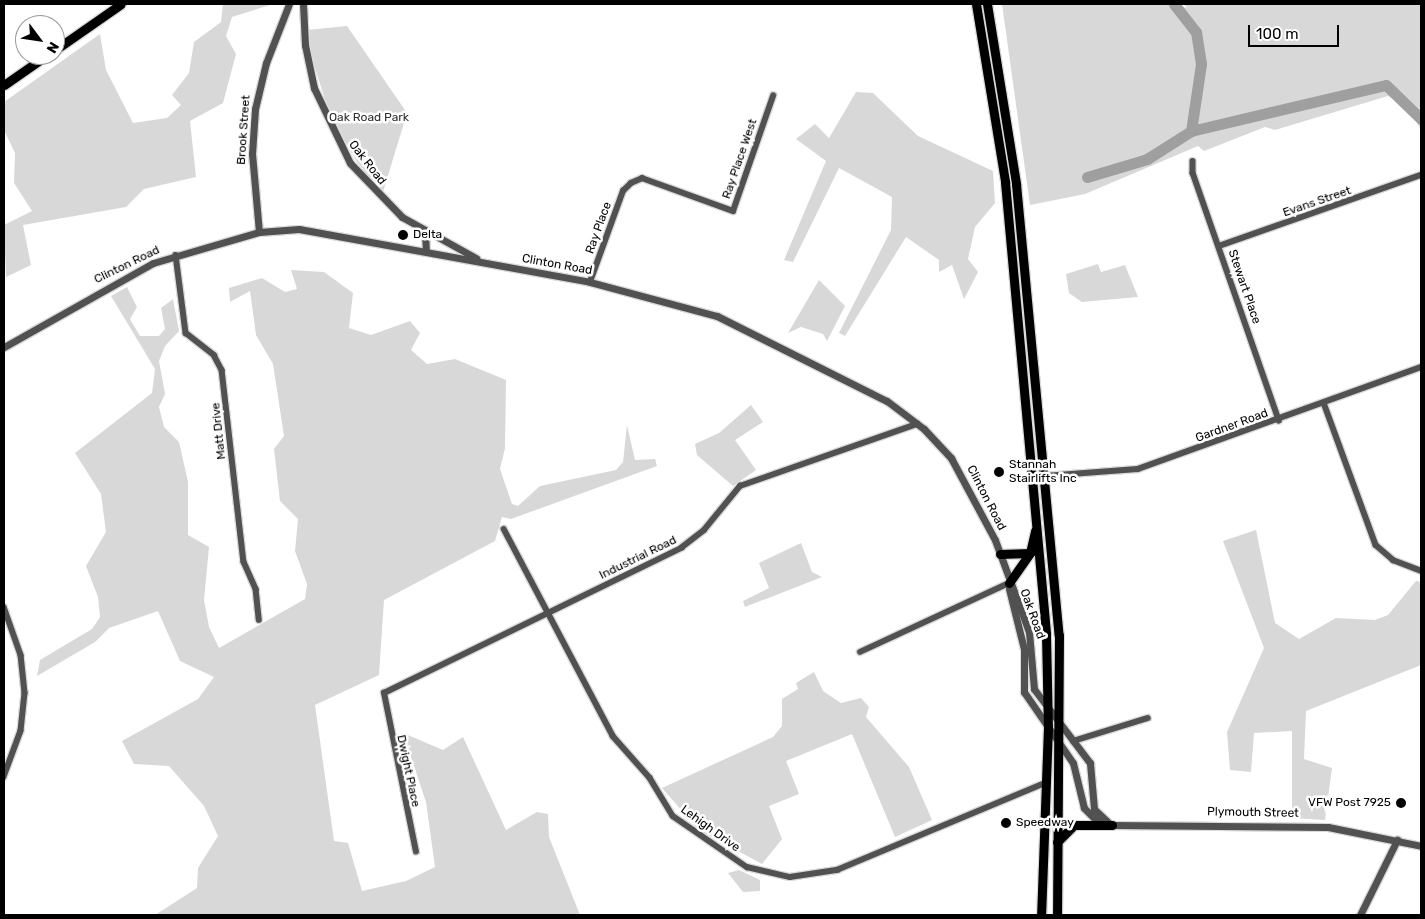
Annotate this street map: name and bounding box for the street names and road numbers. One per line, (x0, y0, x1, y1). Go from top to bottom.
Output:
street label: Brook Street (234, 95, 254, 165)
street label: Ray Place West (719, 117, 761, 201)
street label: Oak Road (345, 138, 389, 188)
street label: Evans Street (1281, 184, 1353, 220)
street label: Ray Place (583, 200, 615, 256)
street label: Clinton Road (92, 243, 162, 287)
street label: Stewart Place (1225, 248, 1263, 326)
street label: Clinton Road (521, 252, 593, 278)
street label: Matt Drive (209, 402, 229, 460)
street label: Gardner Road (1194, 406, 1270, 446)
street label: Clinton Road (963, 463, 1009, 533)
street label: Industrial Road (597, 533, 679, 583)
street label: Oak Road (1016, 587, 1048, 641)
street label: Dwight Place (393, 734, 423, 808)
street label: Lehigh Drive (678, 803, 742, 855)
street label: Plymouth Street (1207, 805, 1299, 821)

